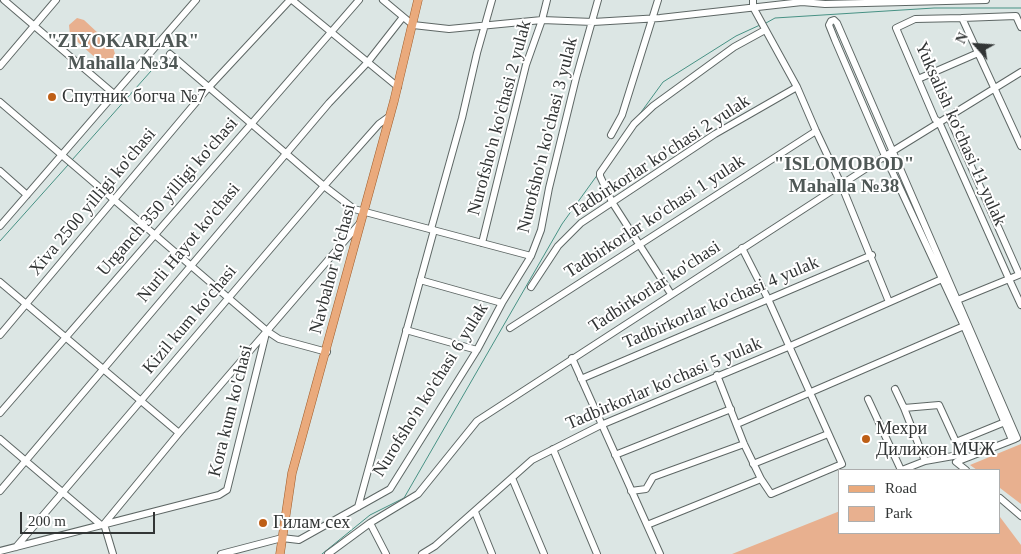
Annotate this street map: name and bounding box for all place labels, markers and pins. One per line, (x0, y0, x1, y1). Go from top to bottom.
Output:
place label: Спутник богча №7 (62, 86, 206, 108)
marker: Спутник богча №7 (46, 91, 58, 103)
place label: Мехри Дилижон МЧЖ (876, 418, 995, 460)
marker: Мехри Дилижон МЧЖ (860, 433, 872, 445)
place label: Гилам сех (273, 512, 350, 534)
marker: Гилам сех (257, 517, 269, 529)

